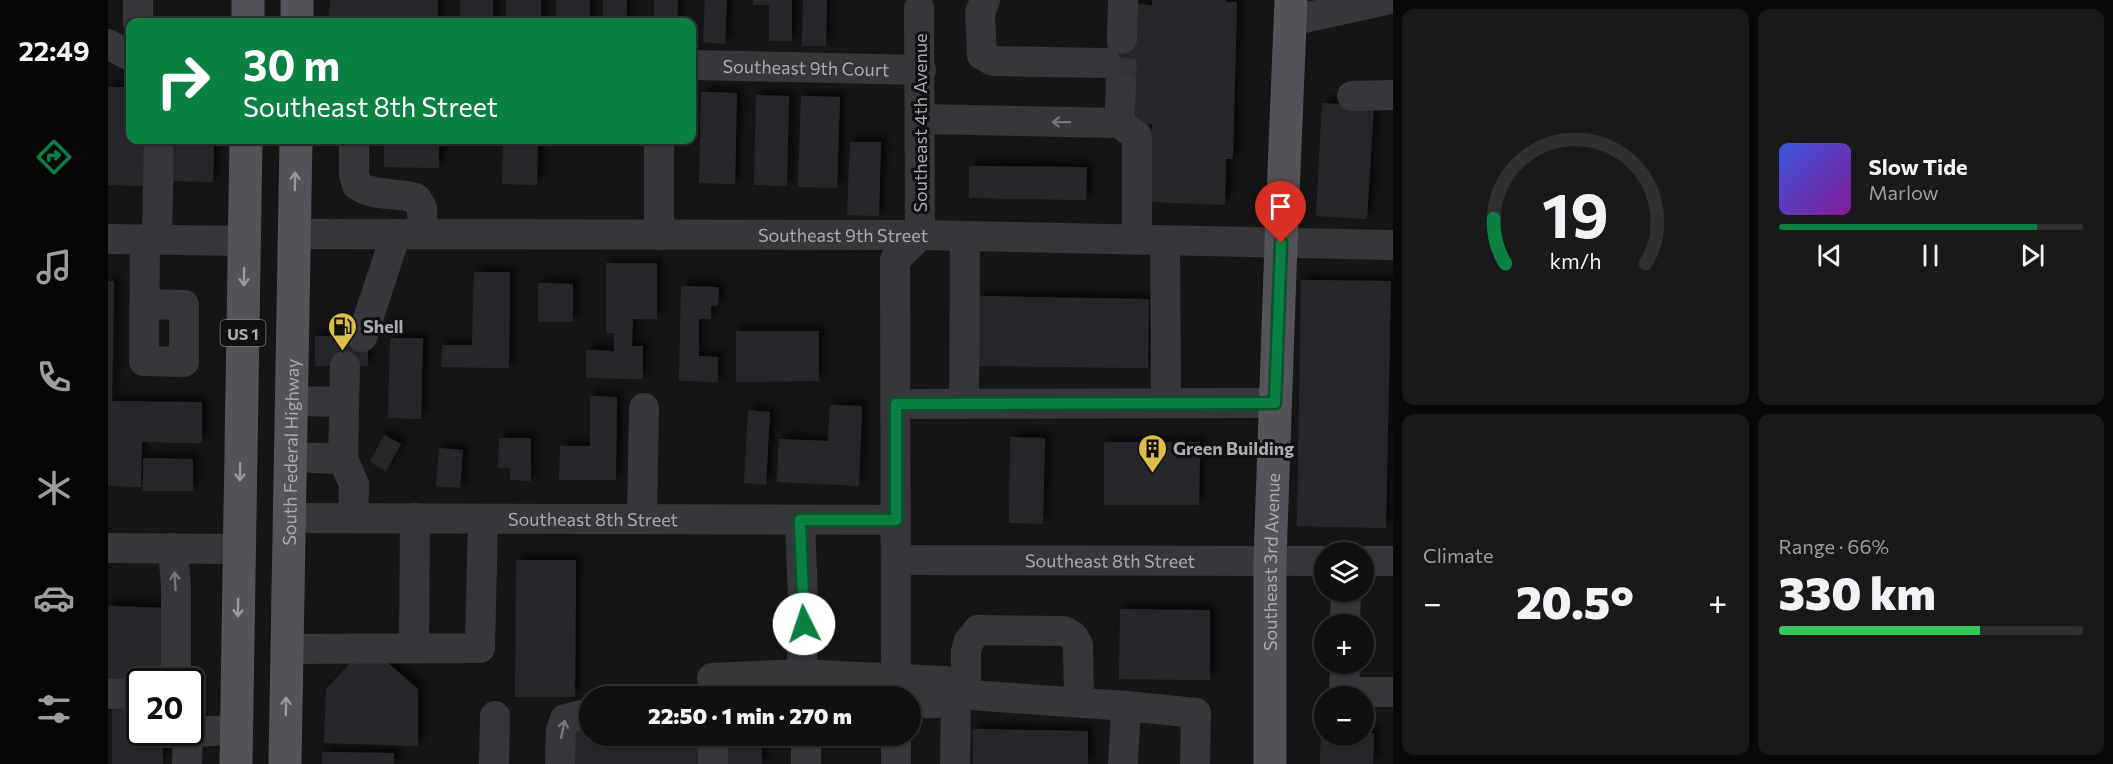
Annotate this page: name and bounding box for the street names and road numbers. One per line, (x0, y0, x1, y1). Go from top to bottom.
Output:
street label: Southeast 4th Avenue (909, 34, 931, 212)
street label: Southeast 9th Court (722, 55, 890, 80)
street label: Southeast 9th Street (758, 224, 928, 246)
road number: US 1 (220, 320, 266, 346)
street label: South Federal Highway (278, 358, 303, 546)
street label: Southeast 3rd Avenue (1259, 473, 1284, 651)
street label: Southeast 8th Street (508, 508, 678, 530)
street label: Southeast 8th Street (1025, 549, 1195, 572)

